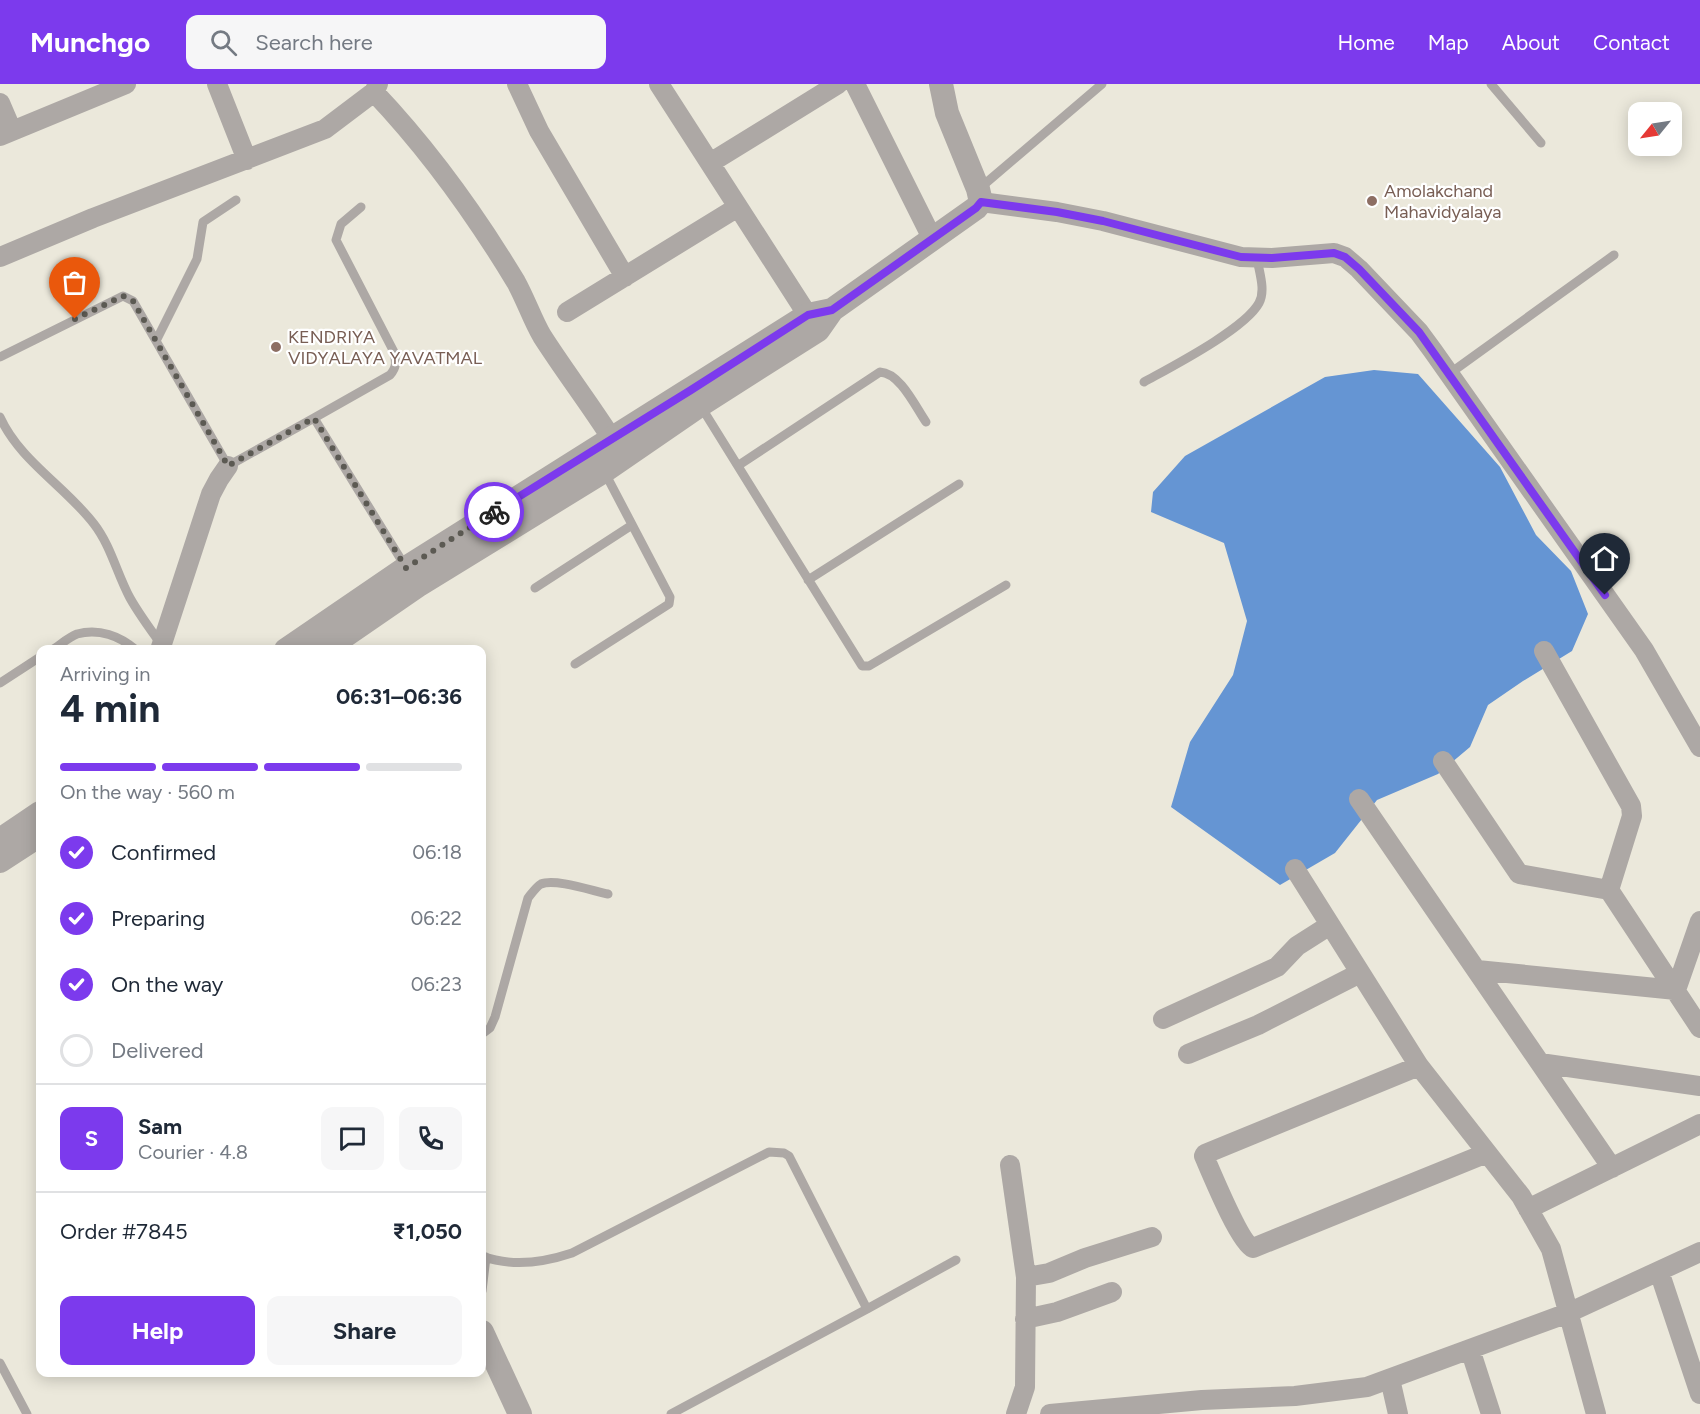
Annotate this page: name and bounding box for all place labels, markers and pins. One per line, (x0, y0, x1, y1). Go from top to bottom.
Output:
place label: Amolakchand Mahavidyalaya (1384, 180, 1501, 223)
marker: Amolakchand Mahavidyalaya (1365, 194, 1379, 208)
pin (49, 257, 100, 319)
place label: KENDRIYA VIDYALAYA YAVATMAL (288, 326, 483, 369)
marker: KENDRIYA VIDYALAYA YAVATMAL (269, 340, 283, 354)
pin (1579, 533, 1630, 595)

